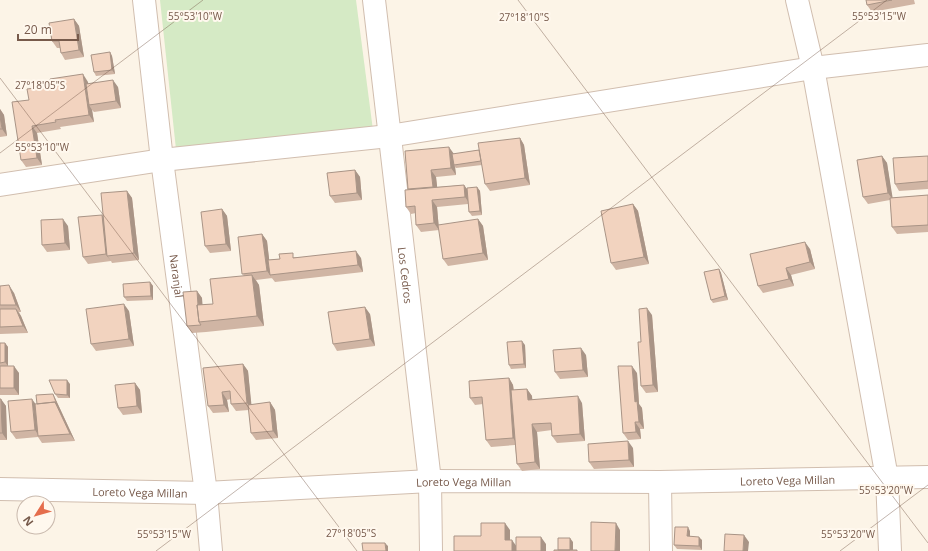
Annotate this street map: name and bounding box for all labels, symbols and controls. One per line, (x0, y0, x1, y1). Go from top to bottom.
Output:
text: 55°53'10"W (168, 9, 223, 23)
text: 55°53'15"W (852, 9, 907, 23)
text: 27°18'10"S (499, 10, 549, 24)
scale bar (18, 16, 78, 42)
text: 20 m (24, 21, 52, 38)
text: 27°18'05"S (15, 78, 65, 92)
text: 55°53'10"W (15, 140, 70, 154)
street label: Los Cedros (395, 246, 417, 304)
street label: Naranjal (167, 253, 188, 299)
street label: Loreto Vega Millan (740, 471, 835, 488)
street label: Loreto Vega Millan (416, 473, 511, 489)
street label: Loreto Vega Millan (92, 483, 188, 500)
text: 55°53'20"W (859, 483, 914, 497)
north arrow (16, 495, 56, 535)
text: N (19, 513, 36, 529)
text: 27°18'05"S (326, 526, 376, 540)
text: 55°53'15"W (137, 527, 192, 541)
text: 55°53'20"W (821, 527, 876, 541)

